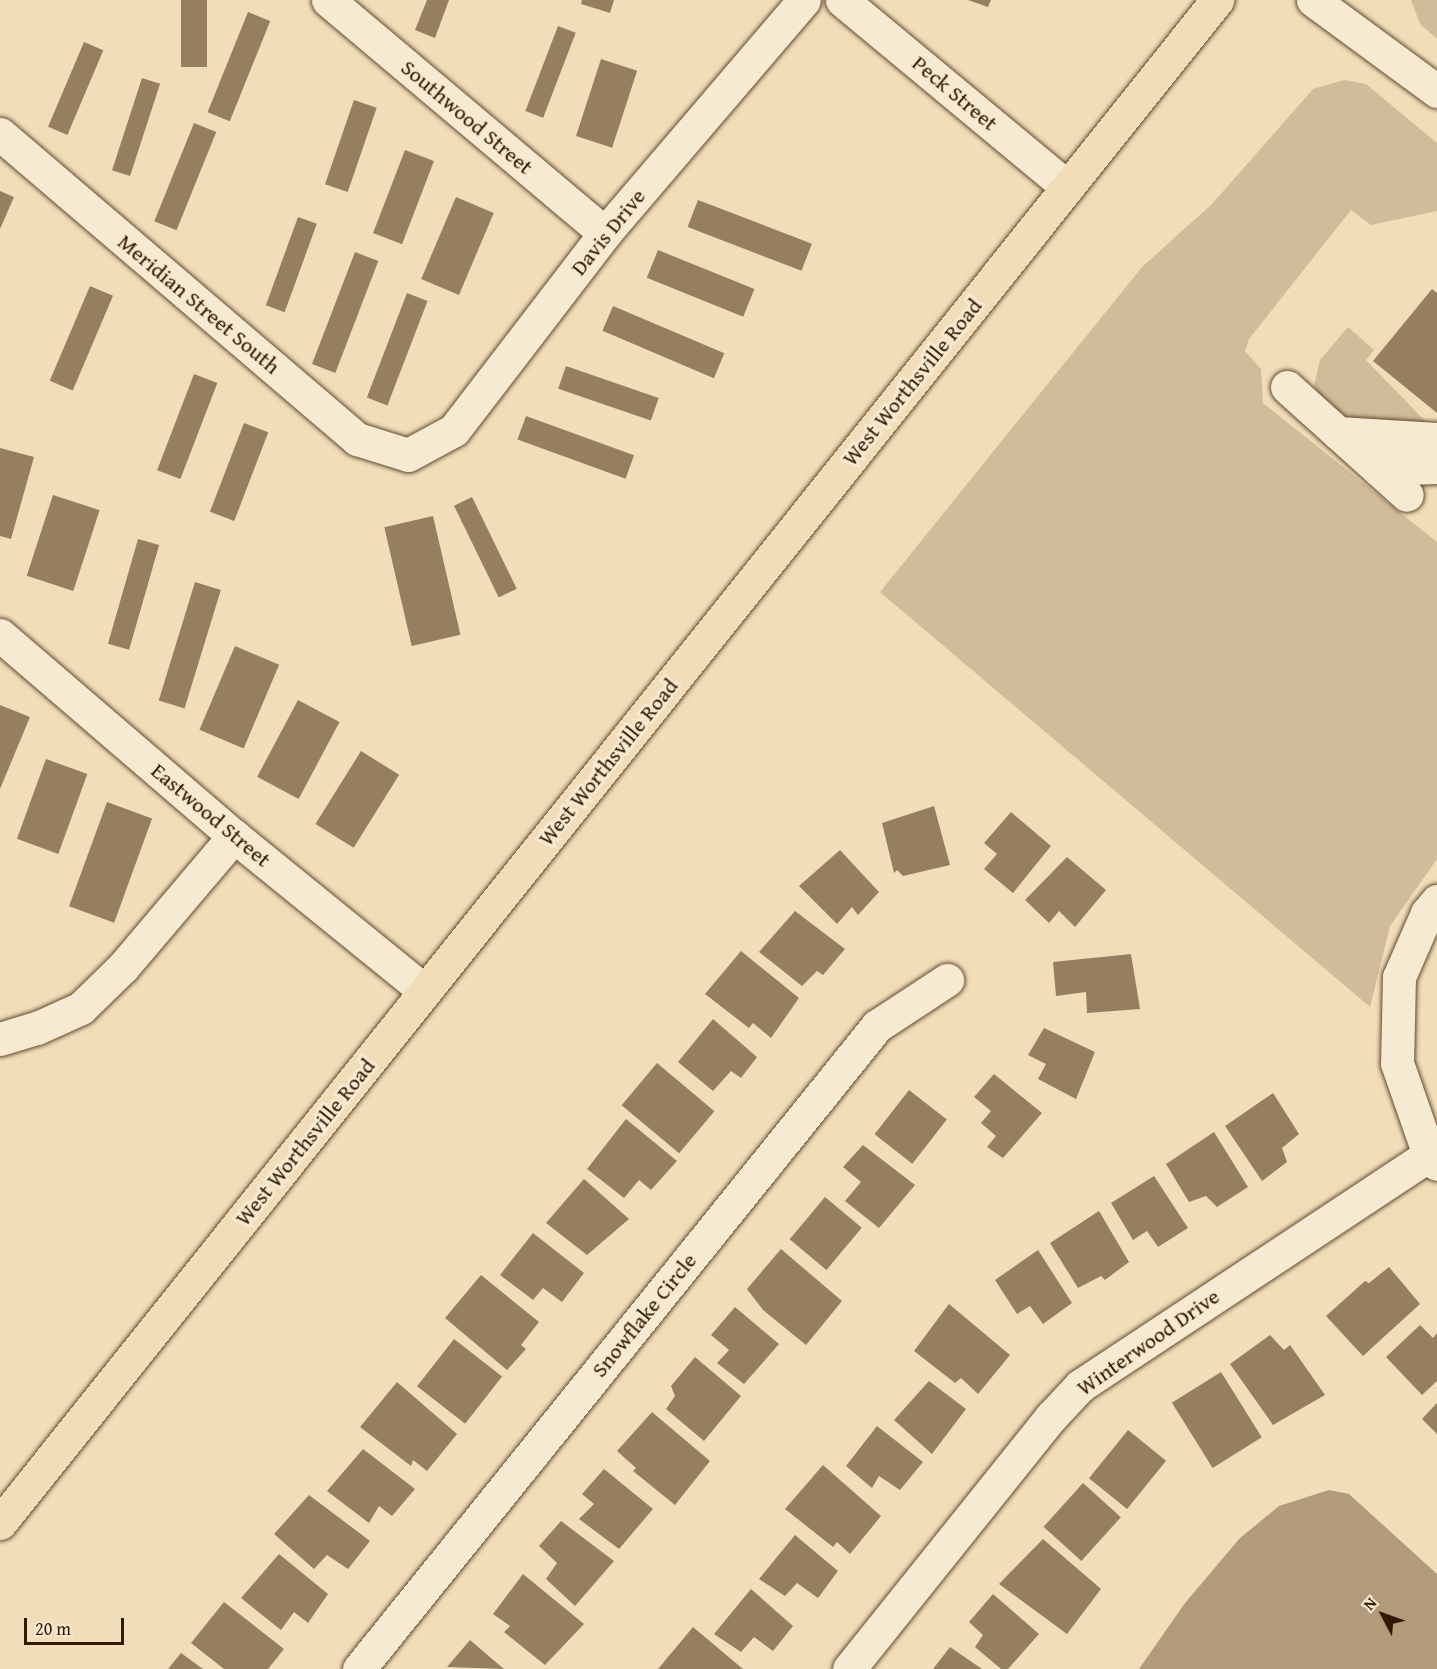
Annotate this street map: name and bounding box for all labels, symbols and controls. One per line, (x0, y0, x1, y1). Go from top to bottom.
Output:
street label: Peck Street (907, 50, 1003, 136)
street label: Southwood Street (396, 54, 538, 180)
street label: Davis Drive (565, 183, 651, 281)
street label: Meridian Street South (113, 228, 285, 380)
street label: West Worthsville Road (837, 293, 987, 471)
street label: West Worthsville Road (533, 673, 683, 851)
street label: Eastwood Street (146, 757, 276, 873)
street label: West Worthsville Road (230, 1053, 380, 1231)
street label: Snowflake Circle (586, 1248, 702, 1382)
street label: Winterwood Drive (1072, 1283, 1224, 1401)
north arrow (1353, 1585, 1413, 1645)
text: N (1357, 1591, 1382, 1615)
scale bar (27, 1606, 128, 1644)
text: 20 m (35, 1615, 71, 1642)

